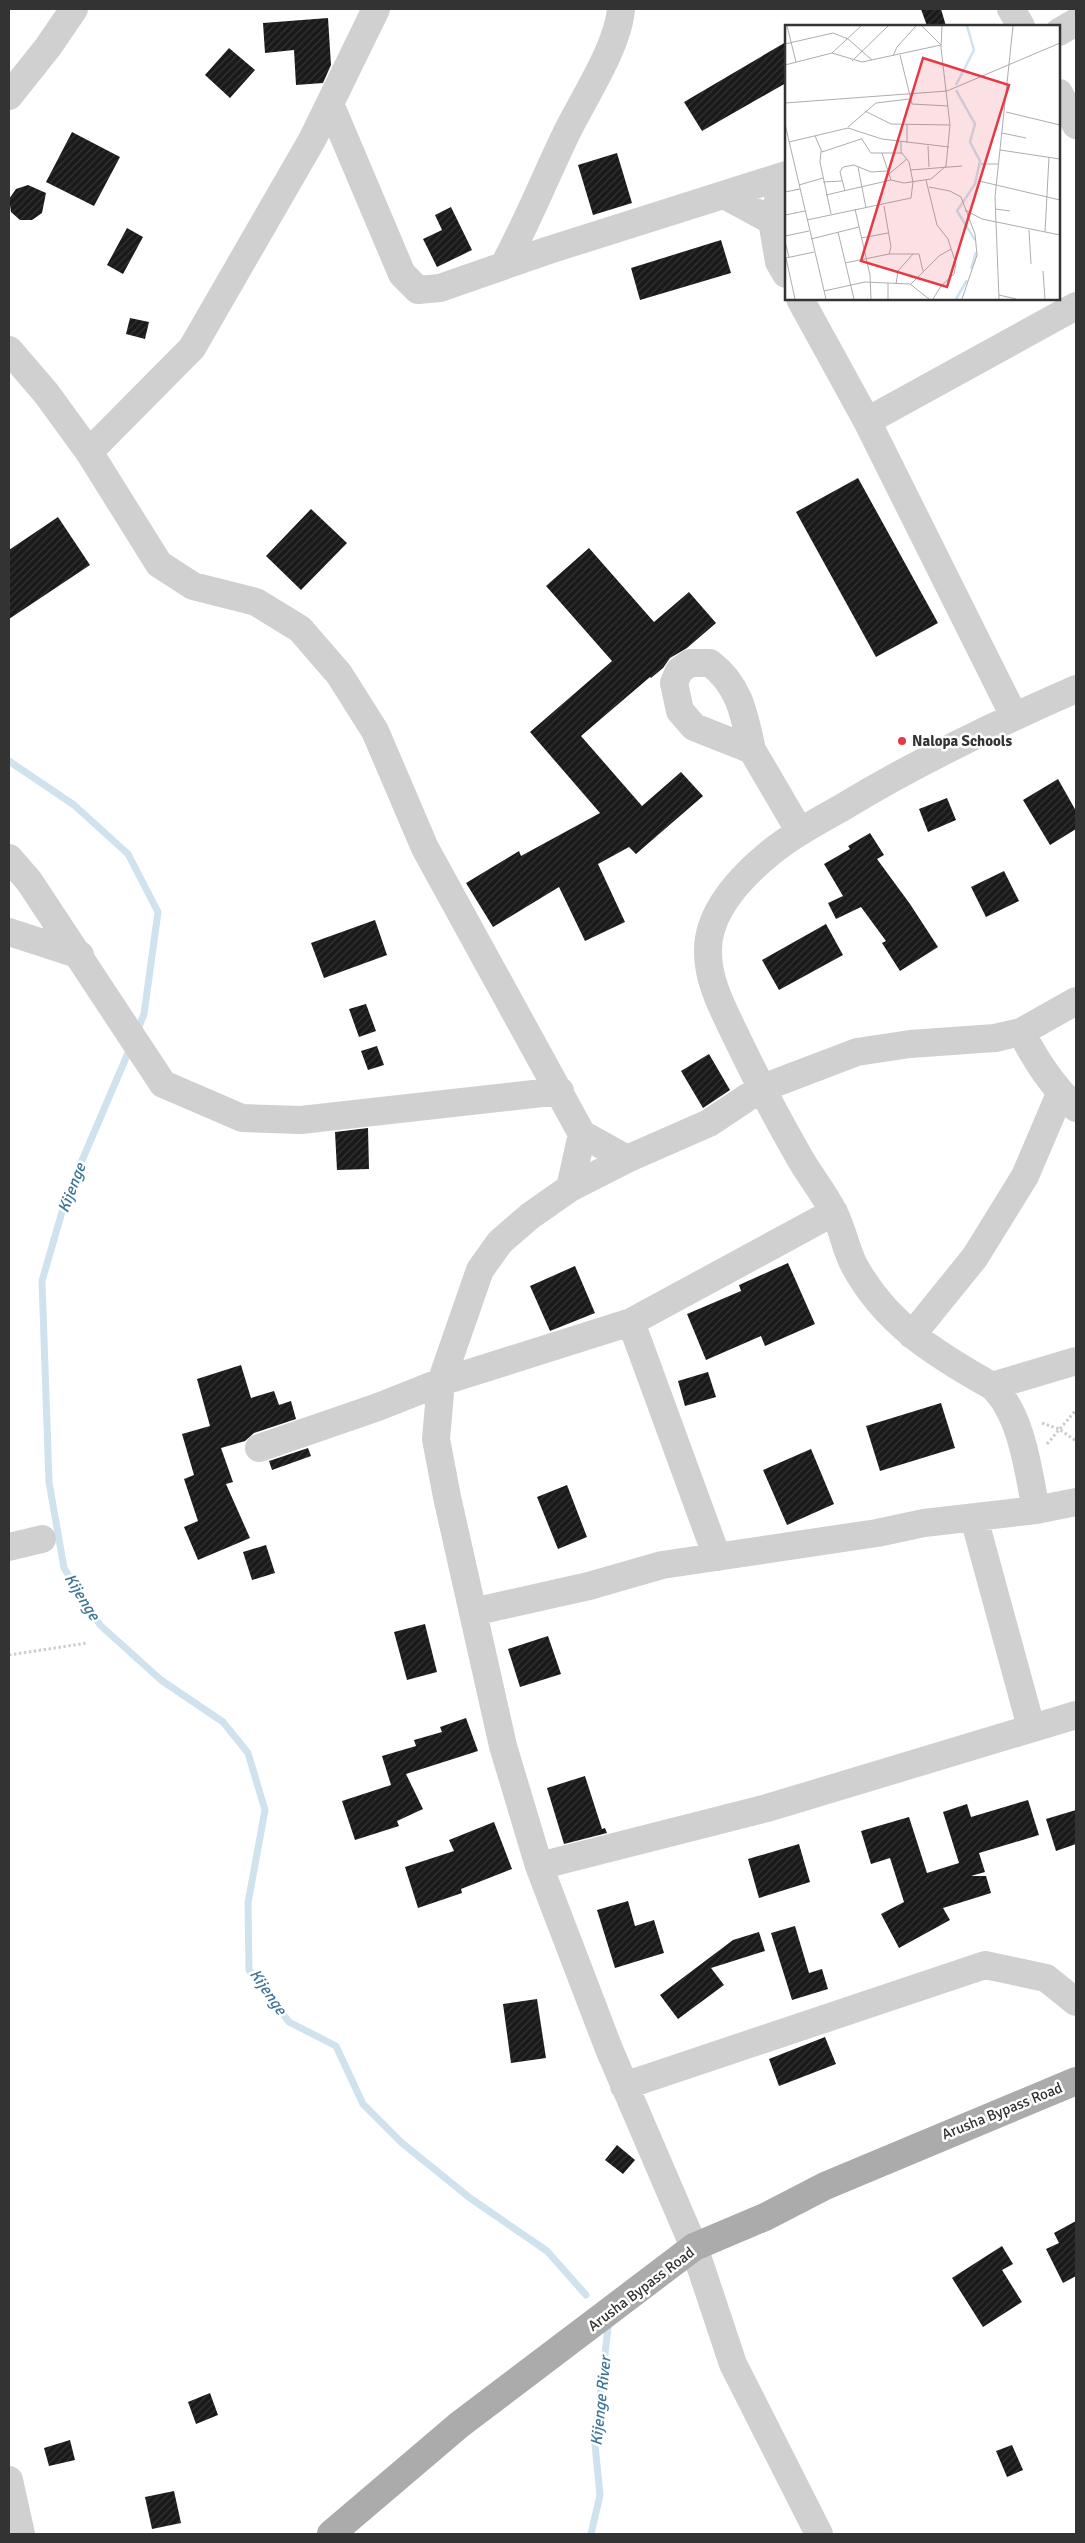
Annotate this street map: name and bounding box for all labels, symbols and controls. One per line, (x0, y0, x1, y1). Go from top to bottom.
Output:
inset map (785, 25, 1060, 300)
place label: Nalopa Schools (912, 732, 1013, 750)
marker: Nalopa Schools (896, 735, 908, 747)
water label: Kijenge (53, 1159, 91, 1216)
water label: Kijenge (60, 1570, 105, 1625)
water label: Kijenge (245, 1965, 292, 2020)
street label: Arusha Bypass Road (939, 2079, 1065, 2143)
street label: Arusha Bypass Road (584, 2243, 698, 2335)
water label: Kijenge River (586, 2353, 616, 2447)

